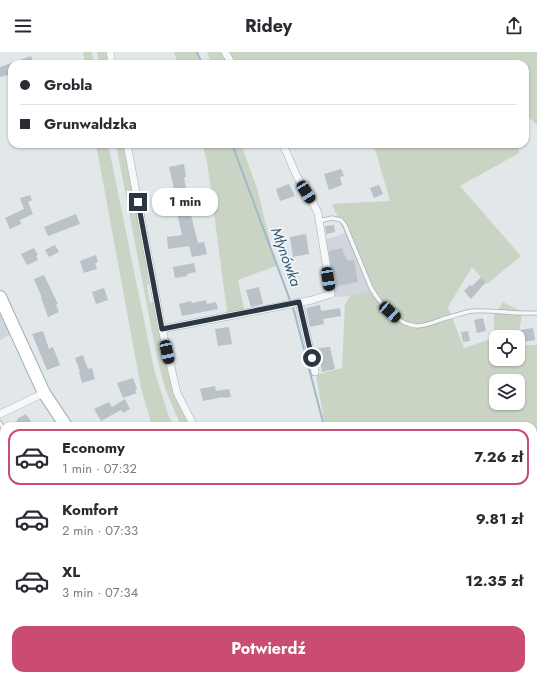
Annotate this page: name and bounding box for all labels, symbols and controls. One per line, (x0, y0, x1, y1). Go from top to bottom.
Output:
text: Ridey (245, 13, 292, 39)
icon: menu (12, 15, 34, 37)
icon: share (503, 15, 525, 37)
text: Grobla (44, 74, 92, 96)
text: Grunwaldzka (44, 113, 137, 135)
car (295, 179, 317, 205)
callout: 1 min (152, 188, 218, 216)
text: 1 min (169, 192, 201, 211)
route end (129, 193, 147, 211)
water label: Młynówka (265, 224, 307, 290)
car (320, 266, 336, 292)
car (377, 300, 403, 324)
map controls (489, 330, 525, 410)
button: locate (489, 330, 525, 366)
car (159, 339, 175, 365)
route start (303, 349, 321, 367)
button: layers (489, 374, 525, 410)
text: Economy (62, 437, 125, 459)
icon: car (14, 439, 50, 475)
text: 7.26 zł (474, 446, 523, 468)
text: 1 min · 07:32 (62, 459, 137, 478)
text: Komfort (62, 499, 118, 521)
icon: car (14, 501, 50, 537)
text: 9.81 zł (476, 508, 523, 530)
text: 2 min · 07:33 (62, 521, 138, 540)
text: XL (62, 561, 80, 583)
icon: car (14, 563, 50, 599)
text: 12.35 zł (465, 570, 523, 592)
text: 3 min · 07:34 (62, 583, 138, 602)
button: Potwierdź (12, 626, 525, 672)

